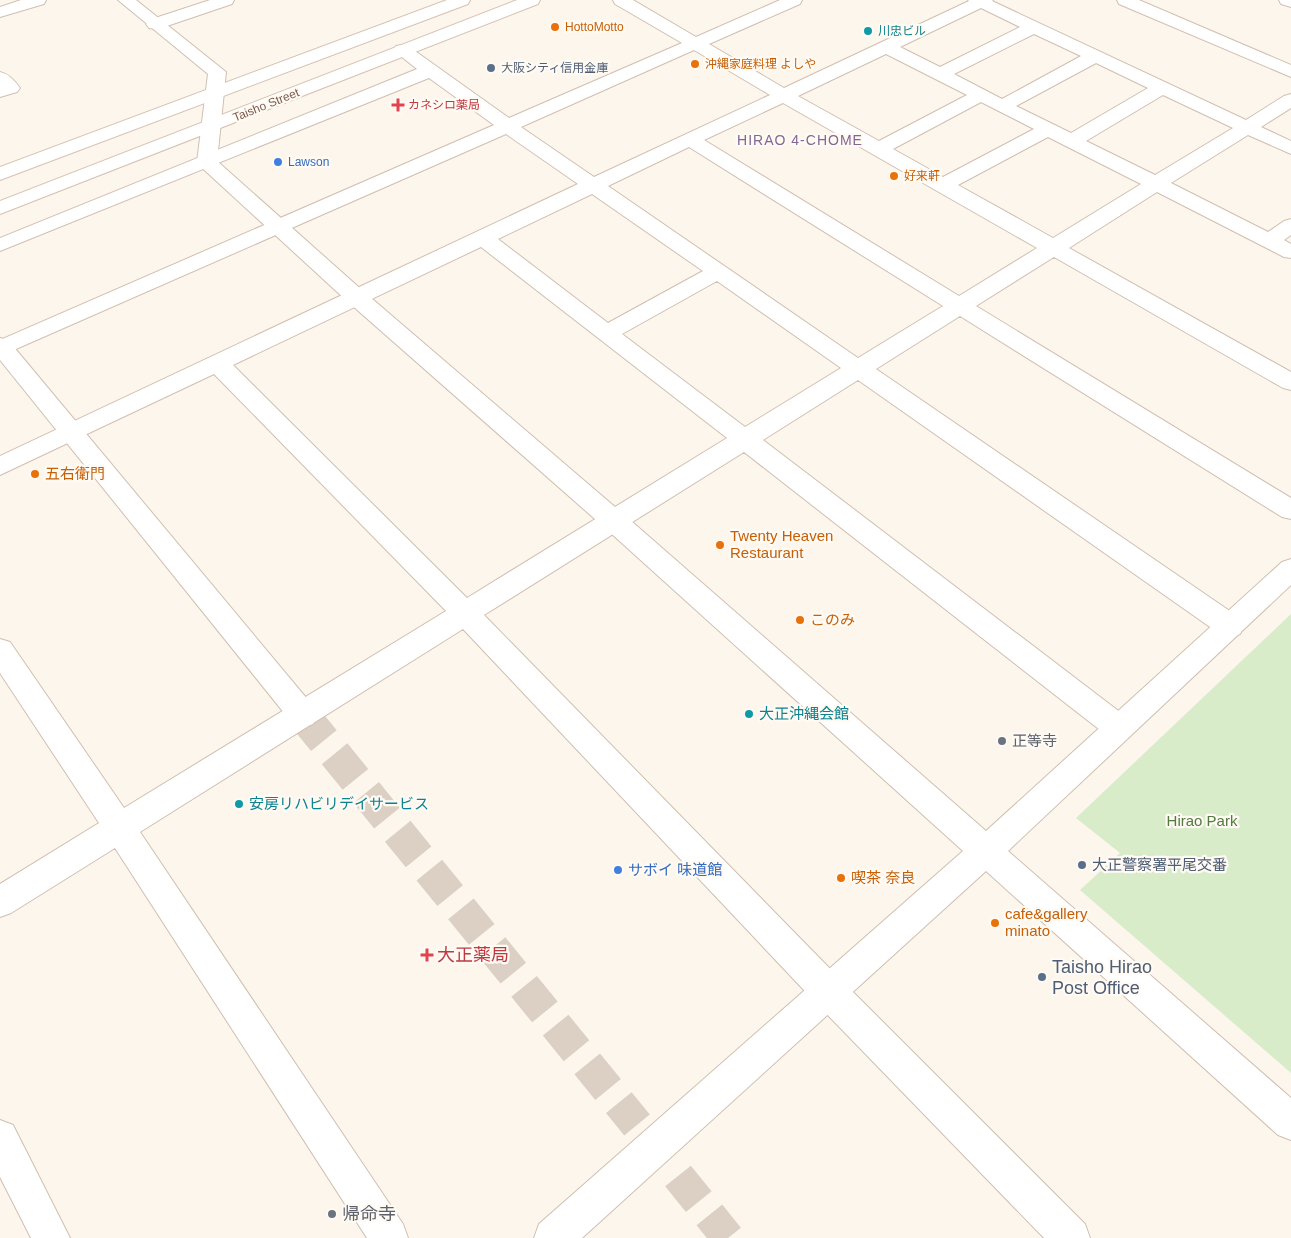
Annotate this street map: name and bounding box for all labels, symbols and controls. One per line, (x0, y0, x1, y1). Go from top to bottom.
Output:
place label: HottoMotto (565, 20, 624, 34)
marker: HottoMotto (549, 21, 561, 33)
place label: 川忠ビル (878, 24, 926, 38)
marker: 川忠ビル (862, 25, 874, 37)
place label: 沖縄家庭料理 よしや (705, 57, 816, 71)
marker: 沖縄家庭料理 よしや (689, 58, 701, 70)
place label: 大阪シティ信用金庫 (501, 61, 608, 75)
marker: 大阪シティ信用金庫 (485, 62, 497, 74)
street label: Taisho Street (231, 85, 302, 125)
place label: カネシロ薬局 (408, 98, 480, 112)
marker: カネシロ薬局 (392, 99, 404, 111)
district label: HIRAO 4-CHOME (737, 132, 863, 148)
place label: Lawson (288, 155, 329, 169)
marker: Lawson (272, 156, 284, 168)
place label: 好来軒 (904, 169, 940, 183)
marker: 好来軒 (888, 170, 900, 182)
place label: 五右衛門 (45, 465, 105, 482)
marker: 五右衛門 (29, 468, 41, 480)
place label: Twenty Heaven Restaurant (730, 527, 833, 561)
marker: Twenty Heaven Restaurant (714, 539, 726, 551)
place label: このみ (810, 611, 855, 628)
marker: このみ (794, 614, 806, 626)
place label: 大正沖縄会館 (759, 705, 849, 722)
marker: 大正沖縄会館 (743, 708, 755, 720)
place label: 正等寺 (1012, 732, 1057, 749)
marker: 正等寺 (996, 735, 1008, 747)
place label: 安房リハビリデイサービス (249, 795, 429, 812)
marker: 安房リハビリデイサービス (233, 798, 245, 810)
park label: Hirao Park (1167, 812, 1238, 829)
place label: 大正警察署平尾交番 (1092, 856, 1227, 873)
marker: 大正警察署平尾交番 (1076, 859, 1088, 871)
place label: サボイ 味道館 (628, 861, 722, 878)
marker: サボイ 味道館 (612, 864, 624, 876)
place label: 喫茶 奈良 (851, 869, 915, 886)
marker: 喫茶 奈良 (835, 872, 847, 884)
place label: cafe&gallery minato (1005, 905, 1088, 939)
marker: cafe&gallery minato (989, 917, 1001, 929)
place label: 大正薬局 (437, 945, 509, 965)
marker: 大正薬局 (421, 949, 433, 961)
place label: Taisho Hirao Post Office (1052, 957, 1152, 998)
marker: Taisho Hirao Post Office (1036, 971, 1048, 983)
place label: 帰命寺 (342, 1204, 396, 1224)
marker: 帰命寺 (326, 1208, 338, 1220)

